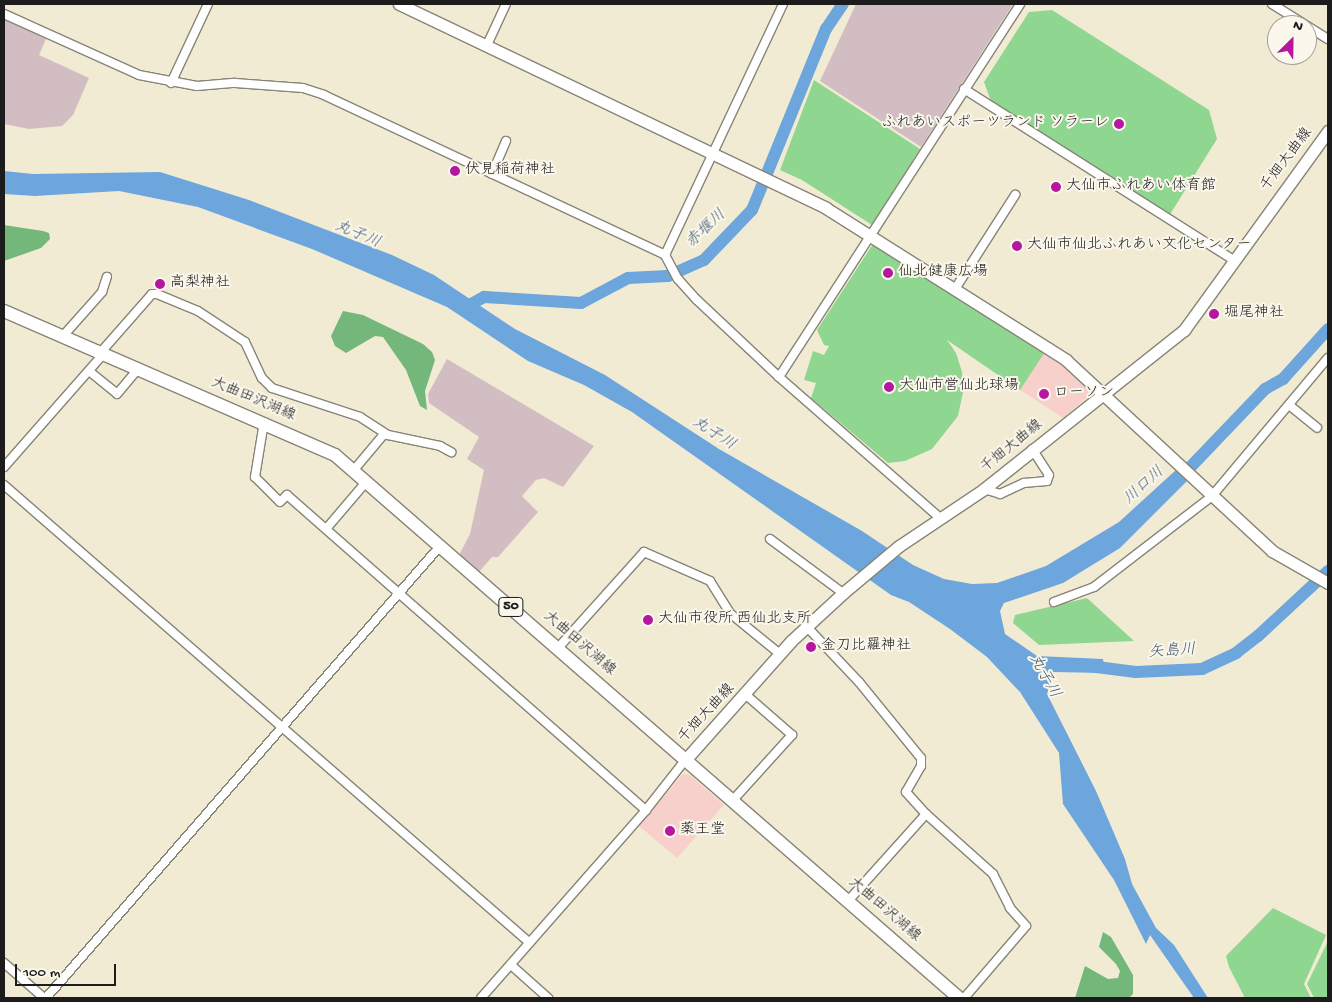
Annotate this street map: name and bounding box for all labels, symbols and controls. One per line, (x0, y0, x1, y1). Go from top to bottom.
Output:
north arrow (1267, 15, 1317, 65)
text: N (1290, 17, 1305, 36)
place label: ふれあいスポーツランド ソラーレ (880, 115, 1109, 133)
marker: ふれあいスポーツランド ソラーレ (1113, 118, 1125, 130)
street label: 千畑大曲線 (1257, 125, 1317, 195)
place label: 伏見稲荷神社 (465, 162, 555, 180)
marker: 伏見稲荷神社 (449, 165, 461, 177)
place label: 大仙市ふれあい体育館 (1066, 178, 1216, 196)
marker: 大仙市ふれあい体育館 (1050, 181, 1062, 193)
water label: 赤堰川 (683, 207, 731, 253)
water label: 丸子川 (331, 218, 383, 254)
place label: 大仙市仙北ふれあい文化センター (1027, 237, 1252, 255)
marker: 大仙市仙北ふれあい文化センター (1011, 240, 1023, 252)
place label: 仙北健康広場 (898, 264, 988, 282)
marker: 仙北健康広場 (882, 267, 894, 279)
place label: 高梨神社 (170, 275, 230, 293)
marker: 高梨神社 (154, 278, 166, 290)
place label: 堀尾神社 (1224, 305, 1284, 323)
marker: 堀尾神社 (1208, 308, 1220, 320)
street label: 大曲田沢湖線 (208, 374, 298, 426)
place label: 大仙市営仙北球場 (899, 378, 1019, 396)
marker: 大仙市営仙北球場 (883, 381, 895, 393)
place label: ローソン (1054, 385, 1114, 403)
marker: ローソン (1038, 388, 1050, 400)
water label: 丸子川 (688, 414, 738, 456)
street label: 千畑大曲線 (977, 416, 1047, 478)
water label: 川口川 (1121, 464, 1169, 510)
road number: 50 (497, 596, 525, 618)
street label: 大曲田沢湖線 (539, 608, 619, 680)
place label: 大仙市役所 西仙北支所 (658, 611, 812, 629)
marker: 大仙市役所 西仙北支所 (642, 614, 654, 626)
place label: 金刀比羅神社 (821, 638, 911, 656)
marker: 金刀比羅神社 (805, 641, 817, 653)
water label: 矢島川 (1147, 642, 1197, 664)
water label: 丸子川 (1023, 651, 1063, 703)
street label: 千畑大曲線 (675, 680, 739, 748)
place label: 薬王堂 (680, 822, 725, 840)
marker: 薬王堂 (664, 825, 676, 837)
street label: 大曲田沢湖線 (844, 874, 924, 946)
scale bar (18, 954, 119, 986)
text: 100 m (23, 964, 60, 982)

